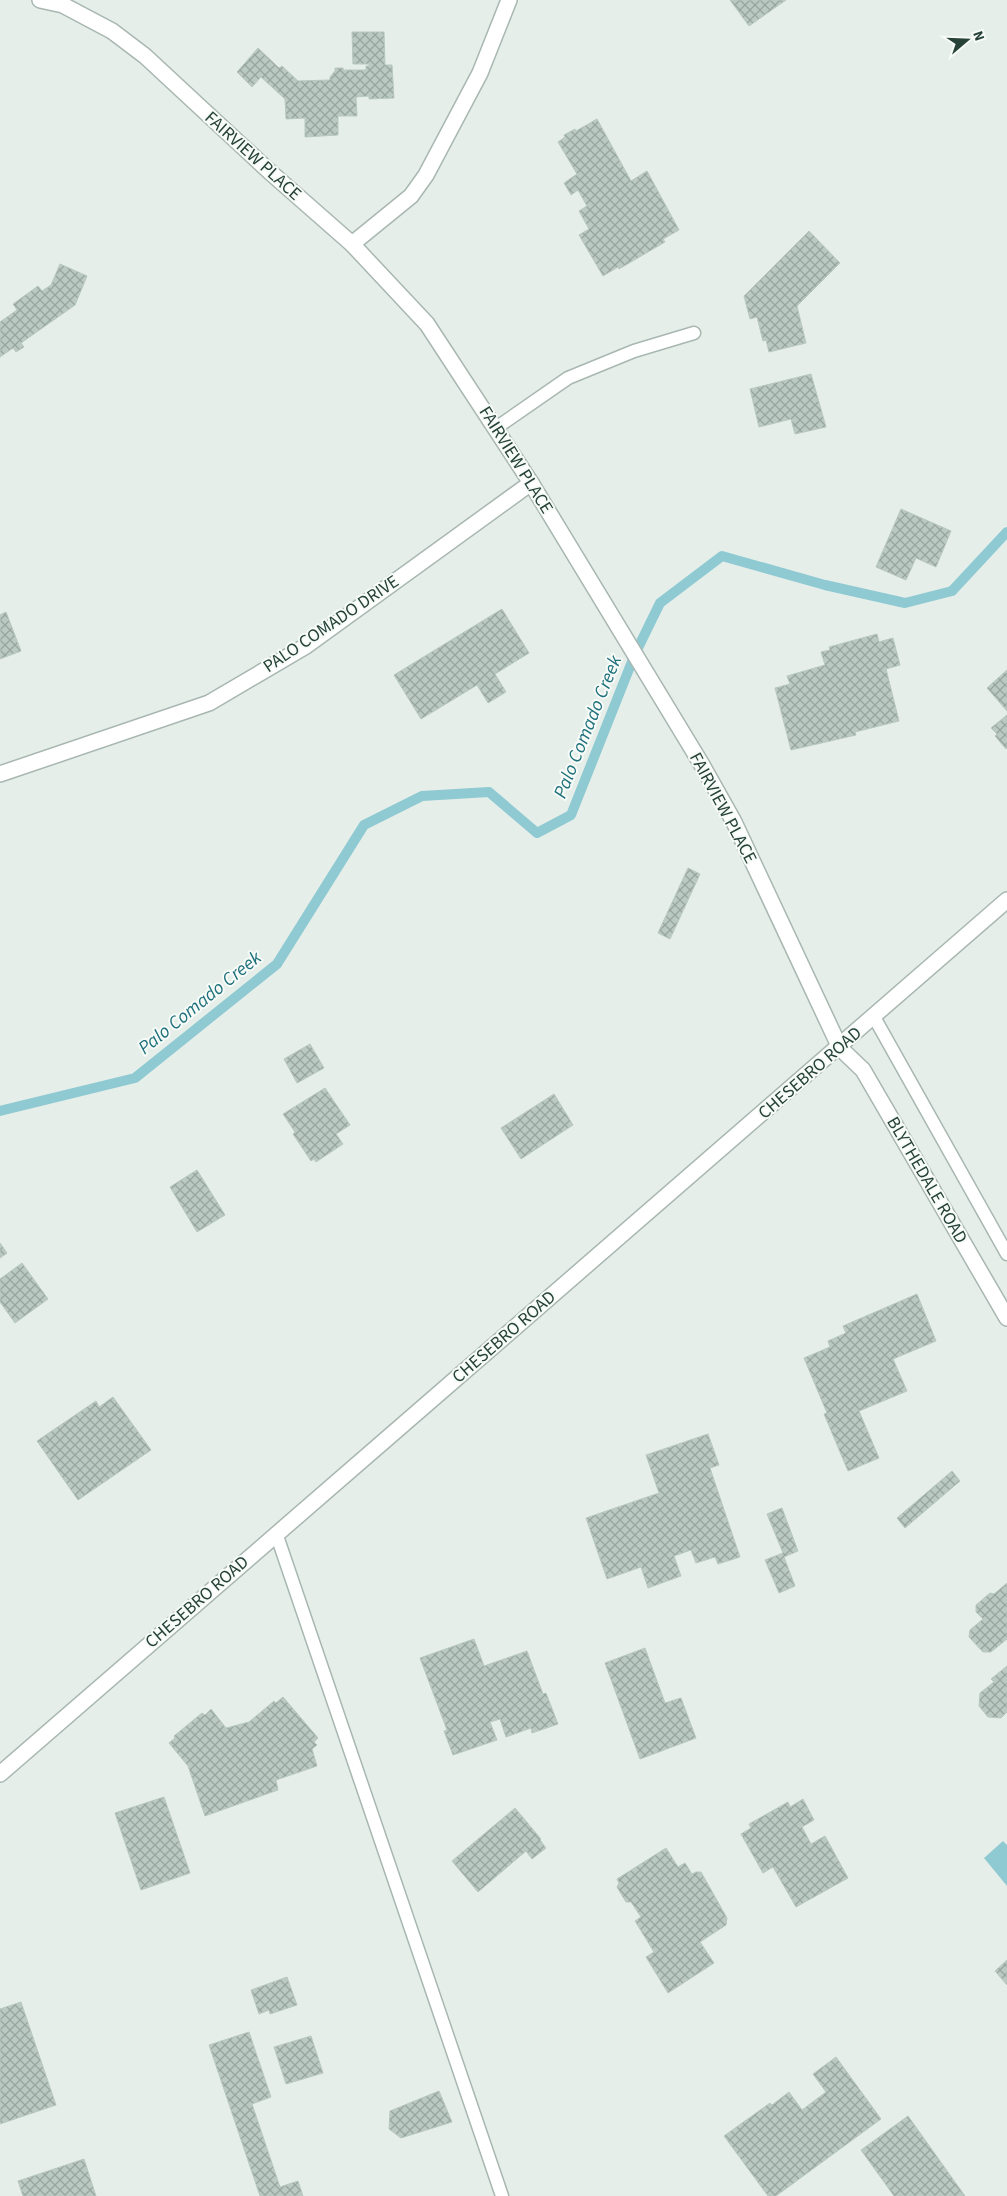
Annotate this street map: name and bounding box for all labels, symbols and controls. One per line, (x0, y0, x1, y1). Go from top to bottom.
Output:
north arrow (942, 15, 992, 65)
text: N (967, 28, 989, 44)
street label: FAIRVIEW PLACE (199, 106, 307, 206)
street label: FAIRVIEW PLACE (473, 401, 559, 519)
street label: PALO COMADO DRIVE (258, 569, 404, 679)
water label: Palo Comado Creek (547, 651, 629, 803)
street label: FAIRVIEW PLACE (683, 748, 763, 868)
water label: Palo Comado Creek (132, 944, 268, 1061)
street label: CHESEBRO ROAD (753, 1021, 867, 1125)
street label: BLYTHEDALE ROAD (881, 1112, 973, 1248)
street label: CHESEBRO ROAD (447, 1285, 561, 1389)
street label: CHESEBRO ROAD (140, 1550, 254, 1654)

